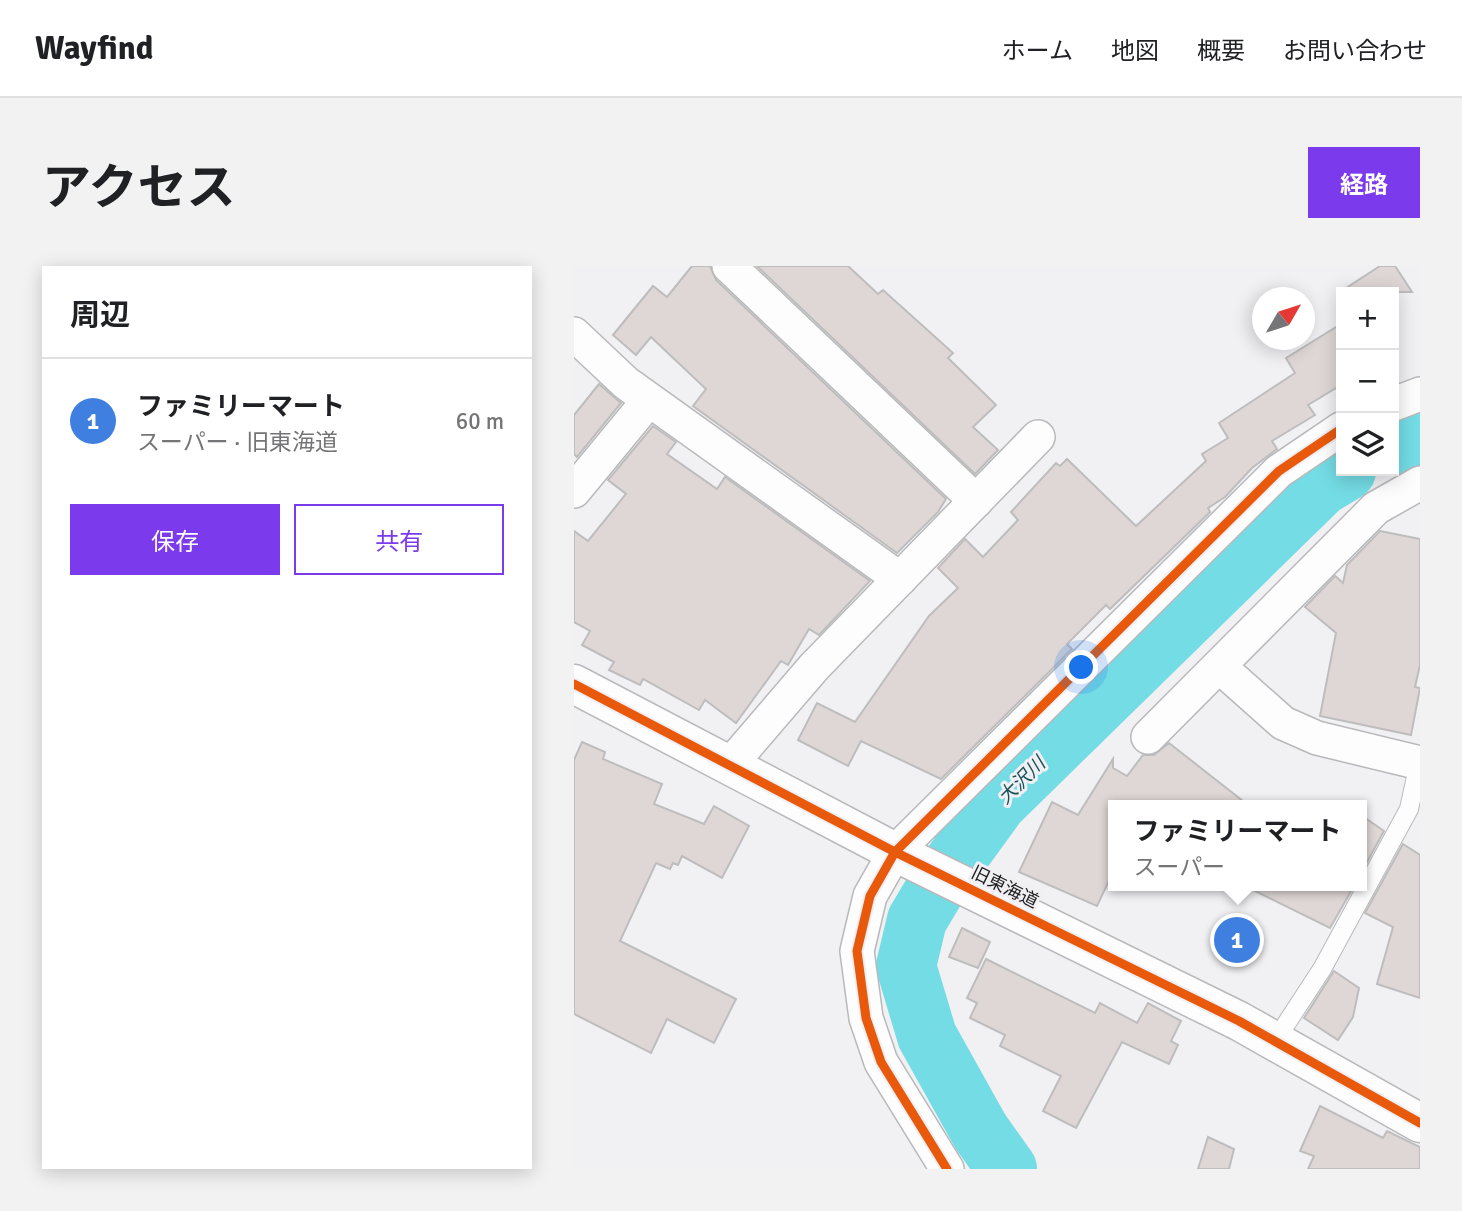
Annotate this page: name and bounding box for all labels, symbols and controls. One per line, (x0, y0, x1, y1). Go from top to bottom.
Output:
text: Wayfind (35, 28, 154, 69)
text: ホーム (1002, 36, 1073, 66)
text: 地図 (1111, 36, 1159, 66)
text: 概要 (1197, 36, 1245, 66)
text: お問い合わせ (1283, 36, 1427, 66)
button: 経路 (1308, 147, 1420, 218)
text: アクセス (42, 158, 236, 218)
north arrow (1252, 287, 1315, 350)
map controls (1336, 287, 1399, 476)
button: + (1336, 287, 1399, 350)
text: 周辺 (70, 297, 130, 334)
button: − (1336, 350, 1399, 413)
text: ファミリーマート (137, 391, 345, 423)
text: 1 (87, 407, 99, 436)
text: 60 m (456, 407, 504, 436)
button: layers (1336, 413, 1399, 476)
text: スーパー · 旧東海道 (137, 428, 338, 457)
button: 保存 (70, 504, 280, 575)
button: 共有 (294, 504, 504, 575)
your location (1064, 650, 1098, 684)
water label: 大沢川 (993, 751, 1052, 809)
popup (1108, 800, 1367, 891)
text: ファミリーマート (1133, 816, 1342, 848)
text: スーパー (1133, 853, 1225, 882)
street label: 旧東海道 (968, 861, 1042, 913)
pin: 1 (1214, 914, 1260, 966)

